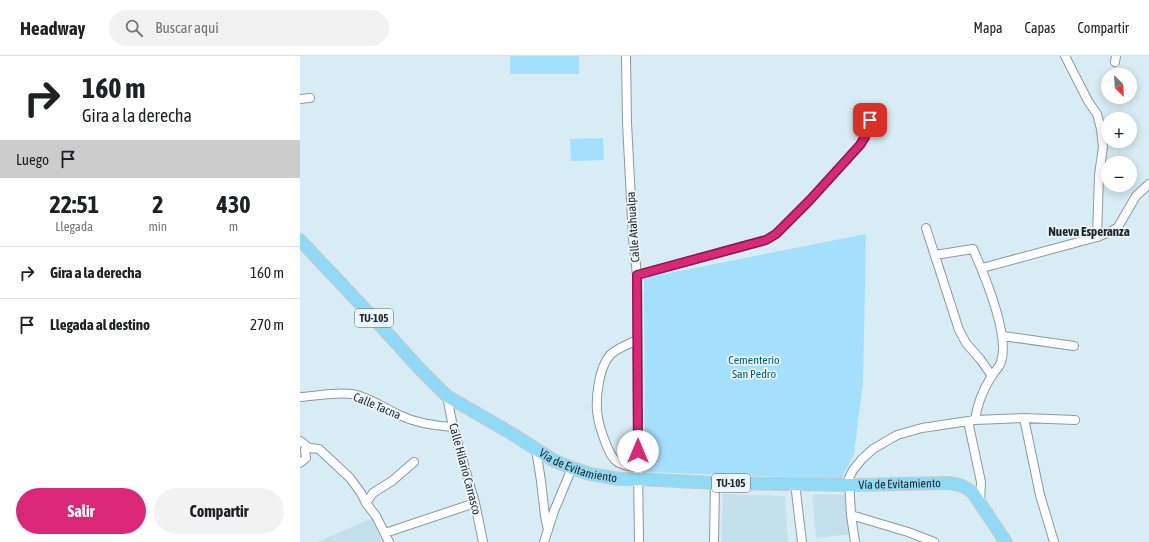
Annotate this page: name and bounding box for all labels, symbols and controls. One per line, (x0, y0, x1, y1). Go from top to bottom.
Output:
search box (109, 10, 389, 46)
text: Headway (20, 17, 85, 39)
icon: search (123, 17, 145, 39)
text: Buscar aquí (155, 19, 219, 36)
text: Mapa (974, 20, 1003, 36)
text: Capas (1025, 20, 1056, 36)
text: Compartir (1078, 20, 1129, 36)
north arrow (1101, 68, 1137, 104)
map controls (1101, 68, 1137, 192)
icon: right (16, 72, 68, 124)
text: 160 m (82, 72, 145, 104)
pin (853, 103, 887, 137)
text: Gira a la derecha (82, 105, 192, 126)
icon: arrive (859, 109, 881, 131)
button: + (1101, 112, 1137, 148)
icon: arrive (57, 148, 79, 170)
text: Luego (16, 151, 49, 168)
button: − (1101, 156, 1137, 192)
text: 22:51 (50, 191, 99, 218)
text: 2 (152, 191, 163, 218)
text: 430 (217, 191, 250, 218)
street label: Calle Atahualpa (624, 191, 642, 263)
text: Llegada (55, 219, 93, 234)
text: min (148, 219, 167, 234)
text: m (229, 219, 238, 234)
district label: Nueva Esperanza (1048, 224, 1130, 239)
icon: right (16, 262, 38, 284)
text: Gira a la derecha (50, 264, 141, 281)
text: 160 m (250, 264, 284, 281)
road number: TU-105 (355, 309, 393, 327)
icon: arrive (16, 314, 38, 336)
text: Llegada al destino (50, 316, 150, 333)
text: 270 m (250, 316, 284, 333)
park label: Cementerio San Pedro (728, 353, 780, 381)
street label: Calle Tacna (351, 390, 403, 422)
street label: Calle Hilario Carrasco (446, 422, 484, 517)
position arrow (617, 430, 659, 472)
street label: Vía de Evitamiento (536, 446, 618, 485)
road number: TU-105 (712, 474, 750, 492)
street label: Vía de Evitamiento (858, 476, 941, 492)
button: Salir (16, 488, 146, 534)
button: Compartir (154, 488, 284, 534)

